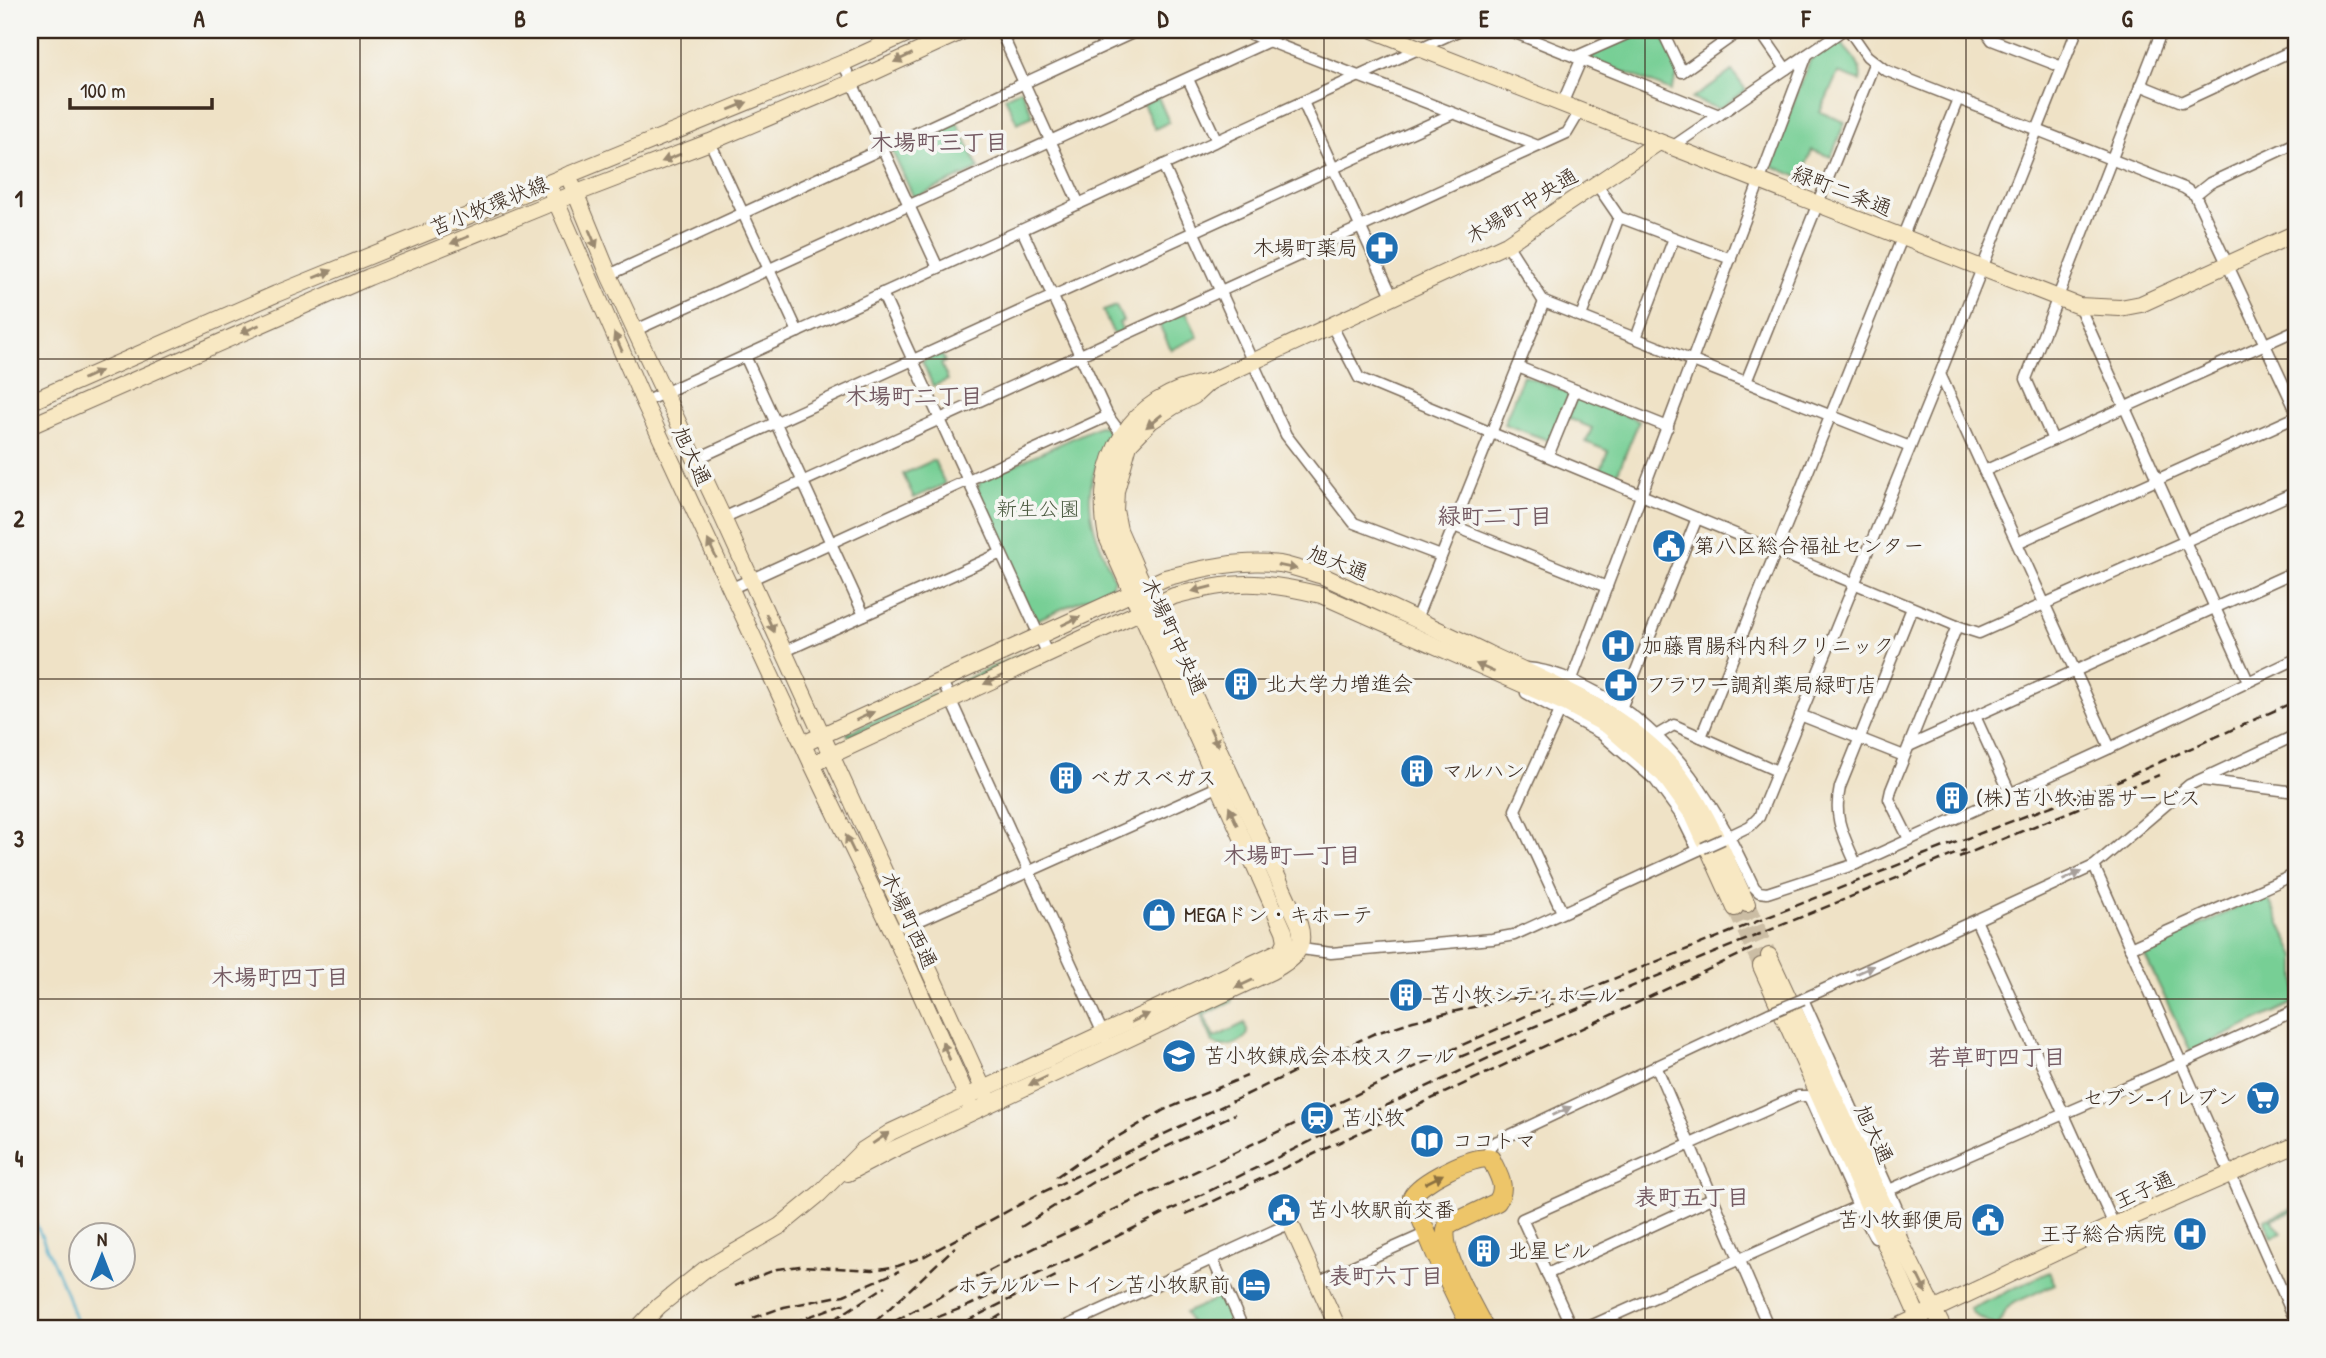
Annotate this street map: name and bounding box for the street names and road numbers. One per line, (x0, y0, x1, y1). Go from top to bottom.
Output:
street label: 緑町二条通 (1788, 158, 1896, 223)
street label: 木場町中央通 (1460, 161, 1583, 250)
street label: 苫小牧環状線 (425, 168, 553, 243)
street label: 旭大通 (666, 421, 719, 490)
street label: 旭大通 (1304, 538, 1373, 587)
street label: 木場町中央通 (1135, 573, 1214, 699)
street label: 木場町西通 (874, 866, 945, 973)
street label: 旭大通 (1848, 1099, 1901, 1168)
street label: 王子通 (2109, 1163, 2178, 1216)

